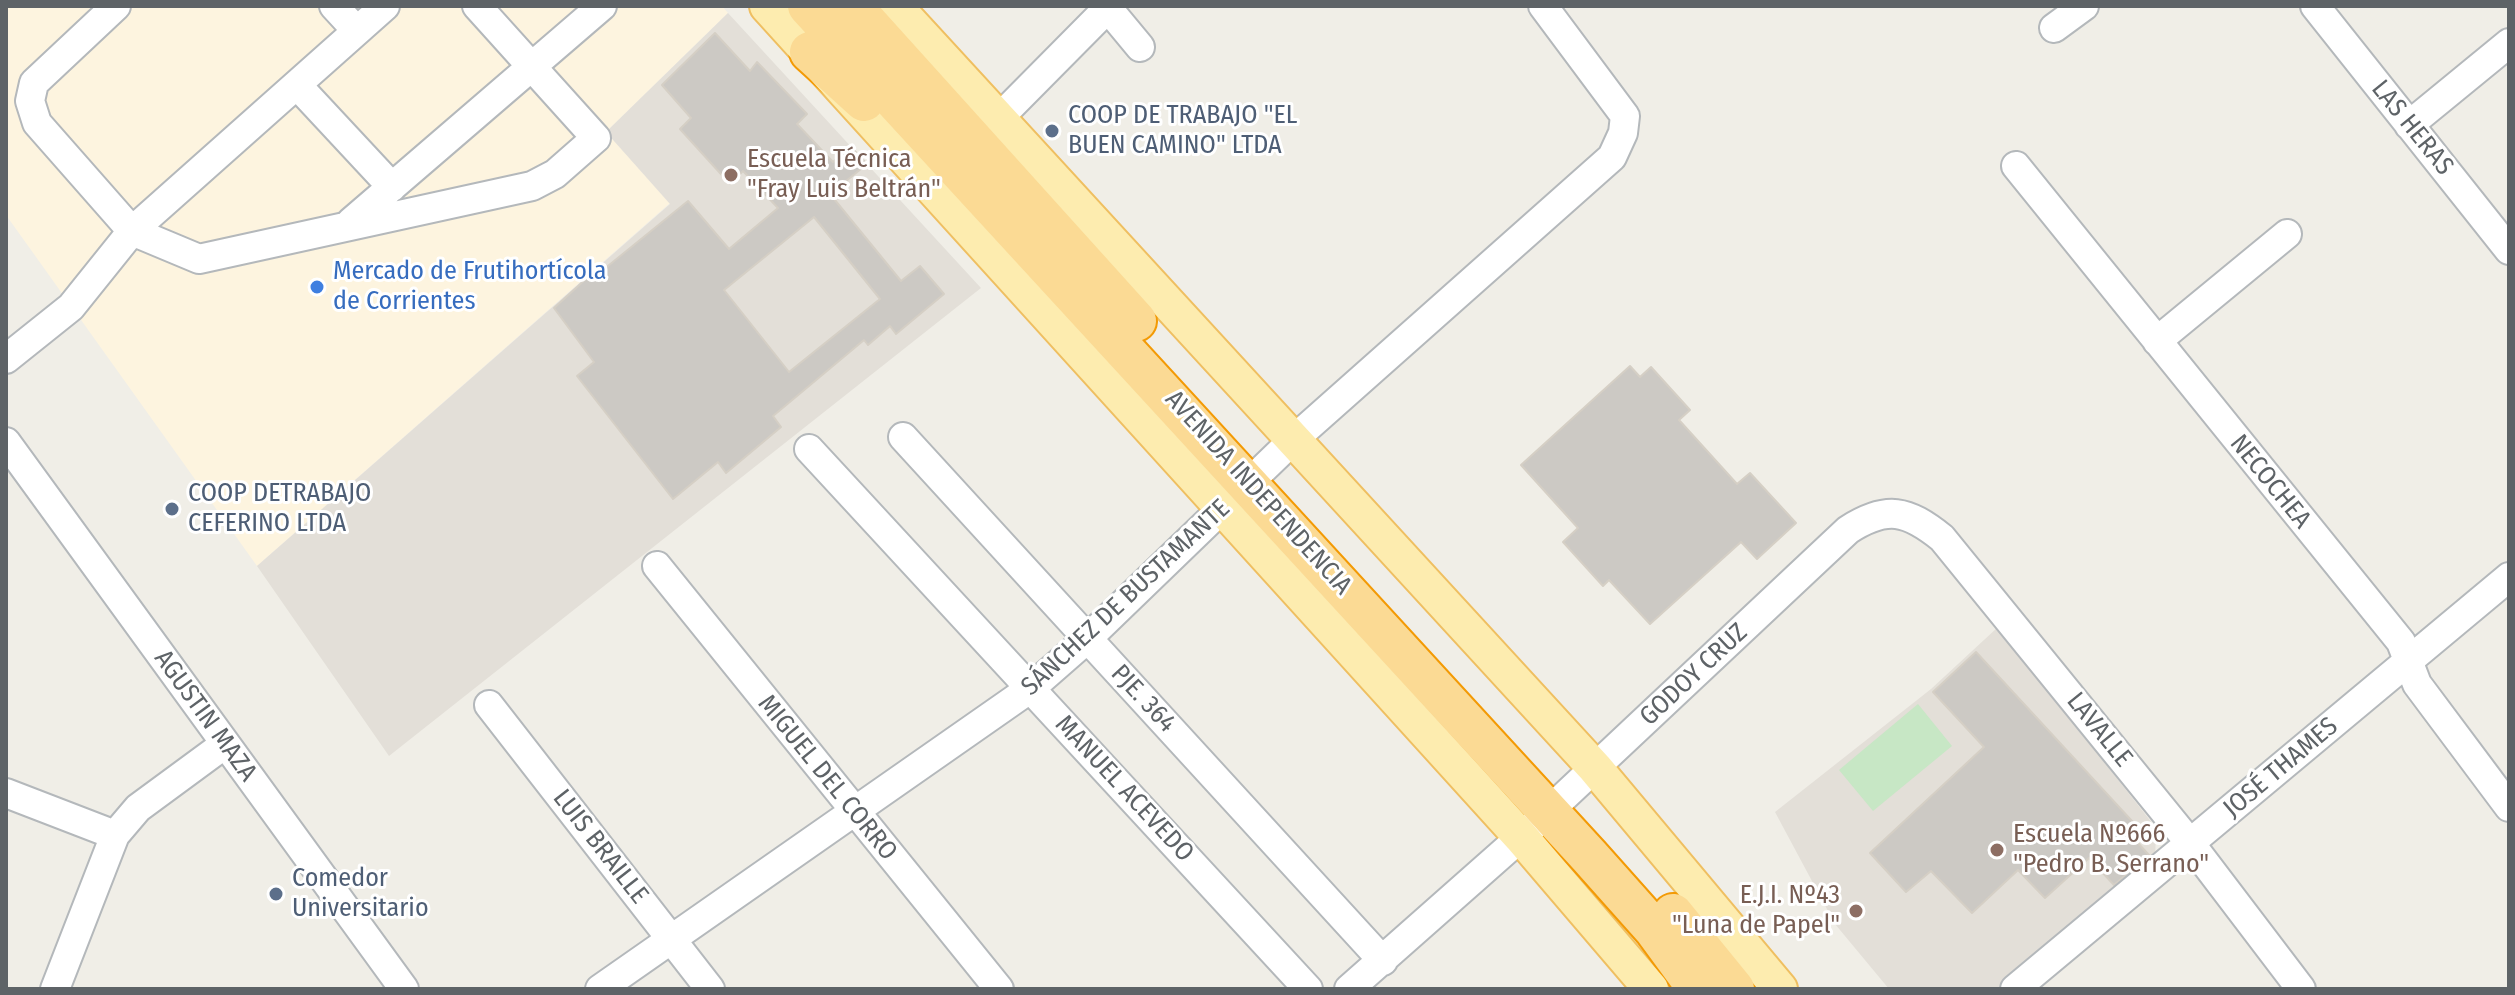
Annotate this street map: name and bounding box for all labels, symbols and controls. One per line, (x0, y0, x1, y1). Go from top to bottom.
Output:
street label: LAS HERAS (2364, 74, 2460, 182)
place label: COOP DE TRABAJO "EL BUEN CAMINO" LTDA (1068, 100, 1297, 162)
marker: COOP DE TRABAJO "EL BUEN CAMINO" LTDA (1043, 122, 1061, 140)
place label: Escuela Técnica "Fray Luis Beltrán" (747, 144, 941, 206)
marker: Escuela Técnica "Fray Luis Beltrán" (722, 166, 740, 184)
place label: Mercado de Frutihortícola de Corrientes (333, 256, 606, 318)
marker: Mercado de Frutihortícola de Corrientes (308, 278, 326, 296)
street label: AVENIDA INDEPENDENCIA (1158, 384, 1358, 602)
street label: NECOCHEA (2223, 429, 2317, 535)
place label: COOP DETRABAJO CEFERINO LTDA (188, 478, 371, 540)
street label: SÁNCHEZ DE BUSTAMANTE (1015, 493, 1237, 703)
marker: COOP DETRABAJO CEFERINO LTDA (163, 500, 181, 518)
street label: GODOY CRUZ (1634, 617, 1754, 733)
street label: AGUSTIN MAZA (147, 644, 263, 788)
street label: PJE. 364 (1104, 659, 1182, 739)
street label: LAVALLE (2060, 687, 2138, 773)
street label: MIGUEL DEL CORRO (751, 689, 903, 867)
street label: MANUEL ACEVEDO (1048, 709, 1200, 869)
street label: JOSÉ THAMES (2218, 711, 2344, 825)
street label: LUIS BRAILLE (546, 784, 654, 910)
place label: Escuela Nº666 "Pedro B. Serrano" (2013, 819, 2209, 880)
marker: Escuela Nº666 "Pedro B. Serrano" (1988, 841, 2006, 859)
place label: Comedor Universitario (292, 863, 429, 924)
place label: E.J.I. Nº43 "Luna de Papel" (1672, 880, 1840, 942)
marker: Comedor Universitario (267, 885, 285, 903)
marker: E.J.I. Nº43 "Luna de Papel" (1847, 902, 1865, 920)

